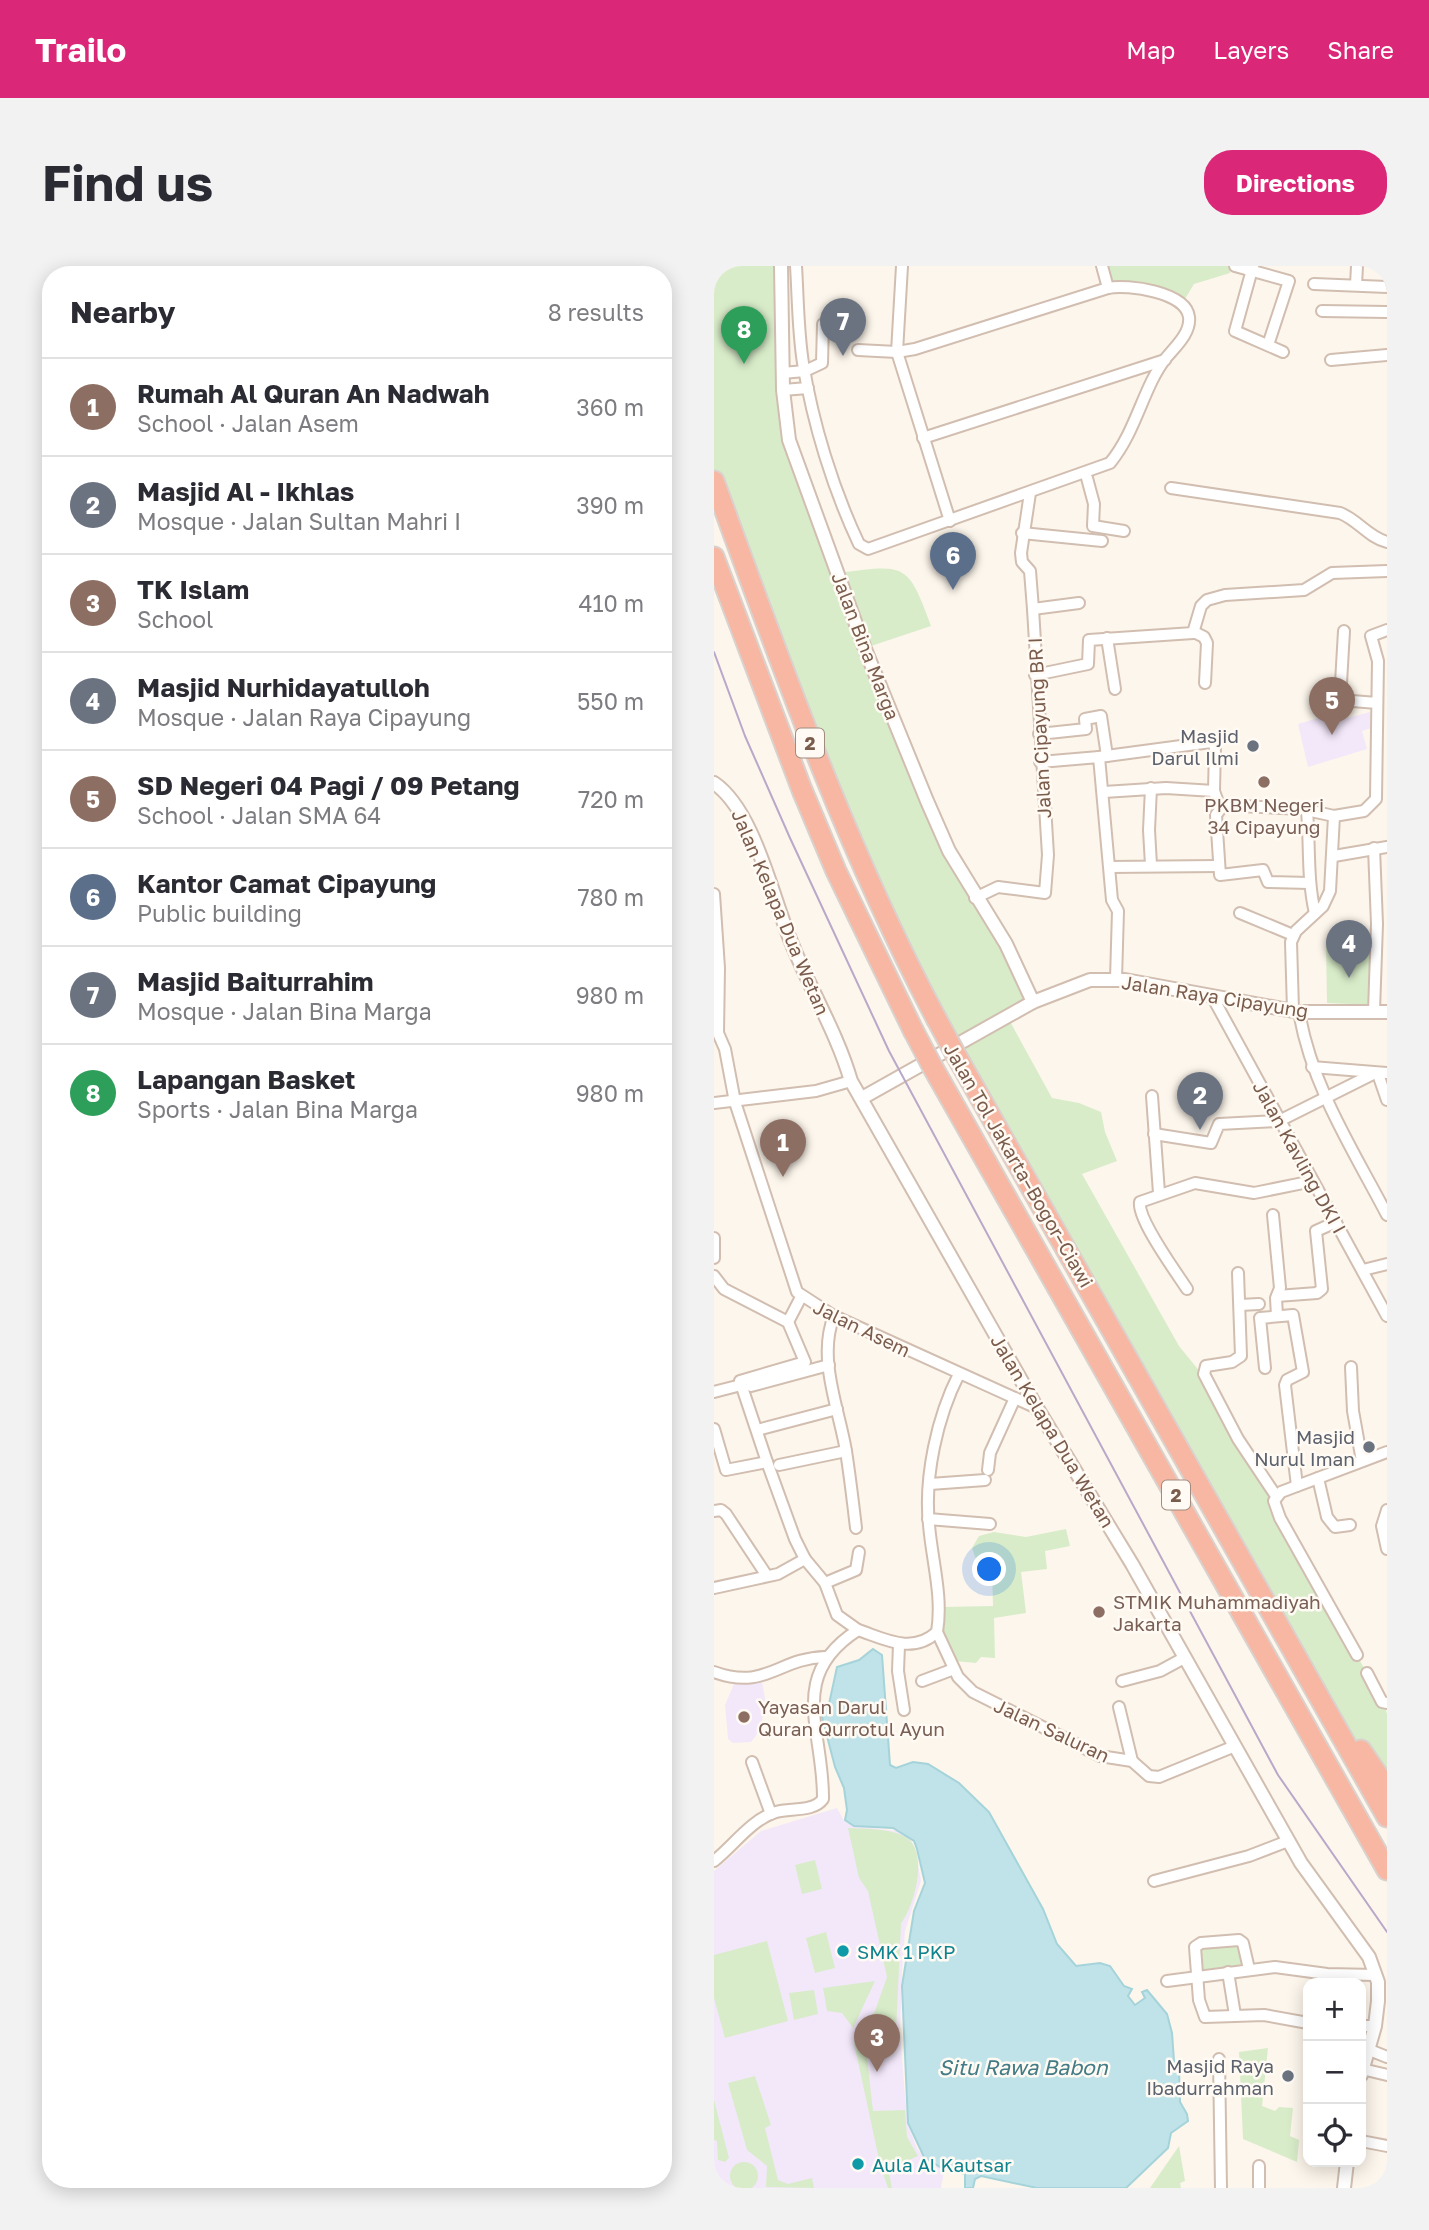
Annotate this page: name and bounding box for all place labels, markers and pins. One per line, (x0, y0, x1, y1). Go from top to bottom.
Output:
pin: 7 (820, 298, 866, 356)
pin: 8 (721, 306, 767, 364)
pin: 6 (930, 532, 976, 590)
pin: 5 (1309, 677, 1355, 735)
place label: Masjid Darul Ilmi (1151, 724, 1239, 769)
marker: Masjid Darul Ilmi (1245, 738, 1261, 754)
marker: PKBM Negeri 34 Cipayung (1256, 774, 1272, 790)
place label: PKBM Negeri 34 Cipayung (1204, 793, 1324, 838)
pin: 4 (1326, 920, 1372, 978)
pin: 2 (1177, 1072, 1223, 1130)
pin: 1 (760, 1119, 806, 1177)
place label: Masjid Nurul Iman (1254, 1425, 1355, 1470)
marker: Masjid Nurul Iman (1361, 1439, 1377, 1455)
place label: STMIK Muhammadiyah Jakarta (1113, 1590, 1321, 1635)
marker: STMIK Muhammadiyah Jakarta (1091, 1604, 1107, 1620)
place label: Yayasan Darul Quran Qurrotul Ayun (758, 1695, 945, 1740)
marker: Yayasan Darul Quran Qurrotul Ayun (736, 1709, 752, 1725)
place label: SMK 1 PKP (857, 1940, 955, 1963)
marker: SMK 1 PKP (835, 1943, 851, 1959)
pin: 3 (854, 2014, 900, 2072)
place label: Masjid Raya Ibadurrahman (1146, 2054, 1274, 2099)
marker: Masjid Raya Ibadurrahman (1280, 2068, 1296, 2084)
place label: Aula Al Kautsar (872, 2153, 1012, 2176)
marker: Aula Al Kautsar (850, 2156, 866, 2172)

